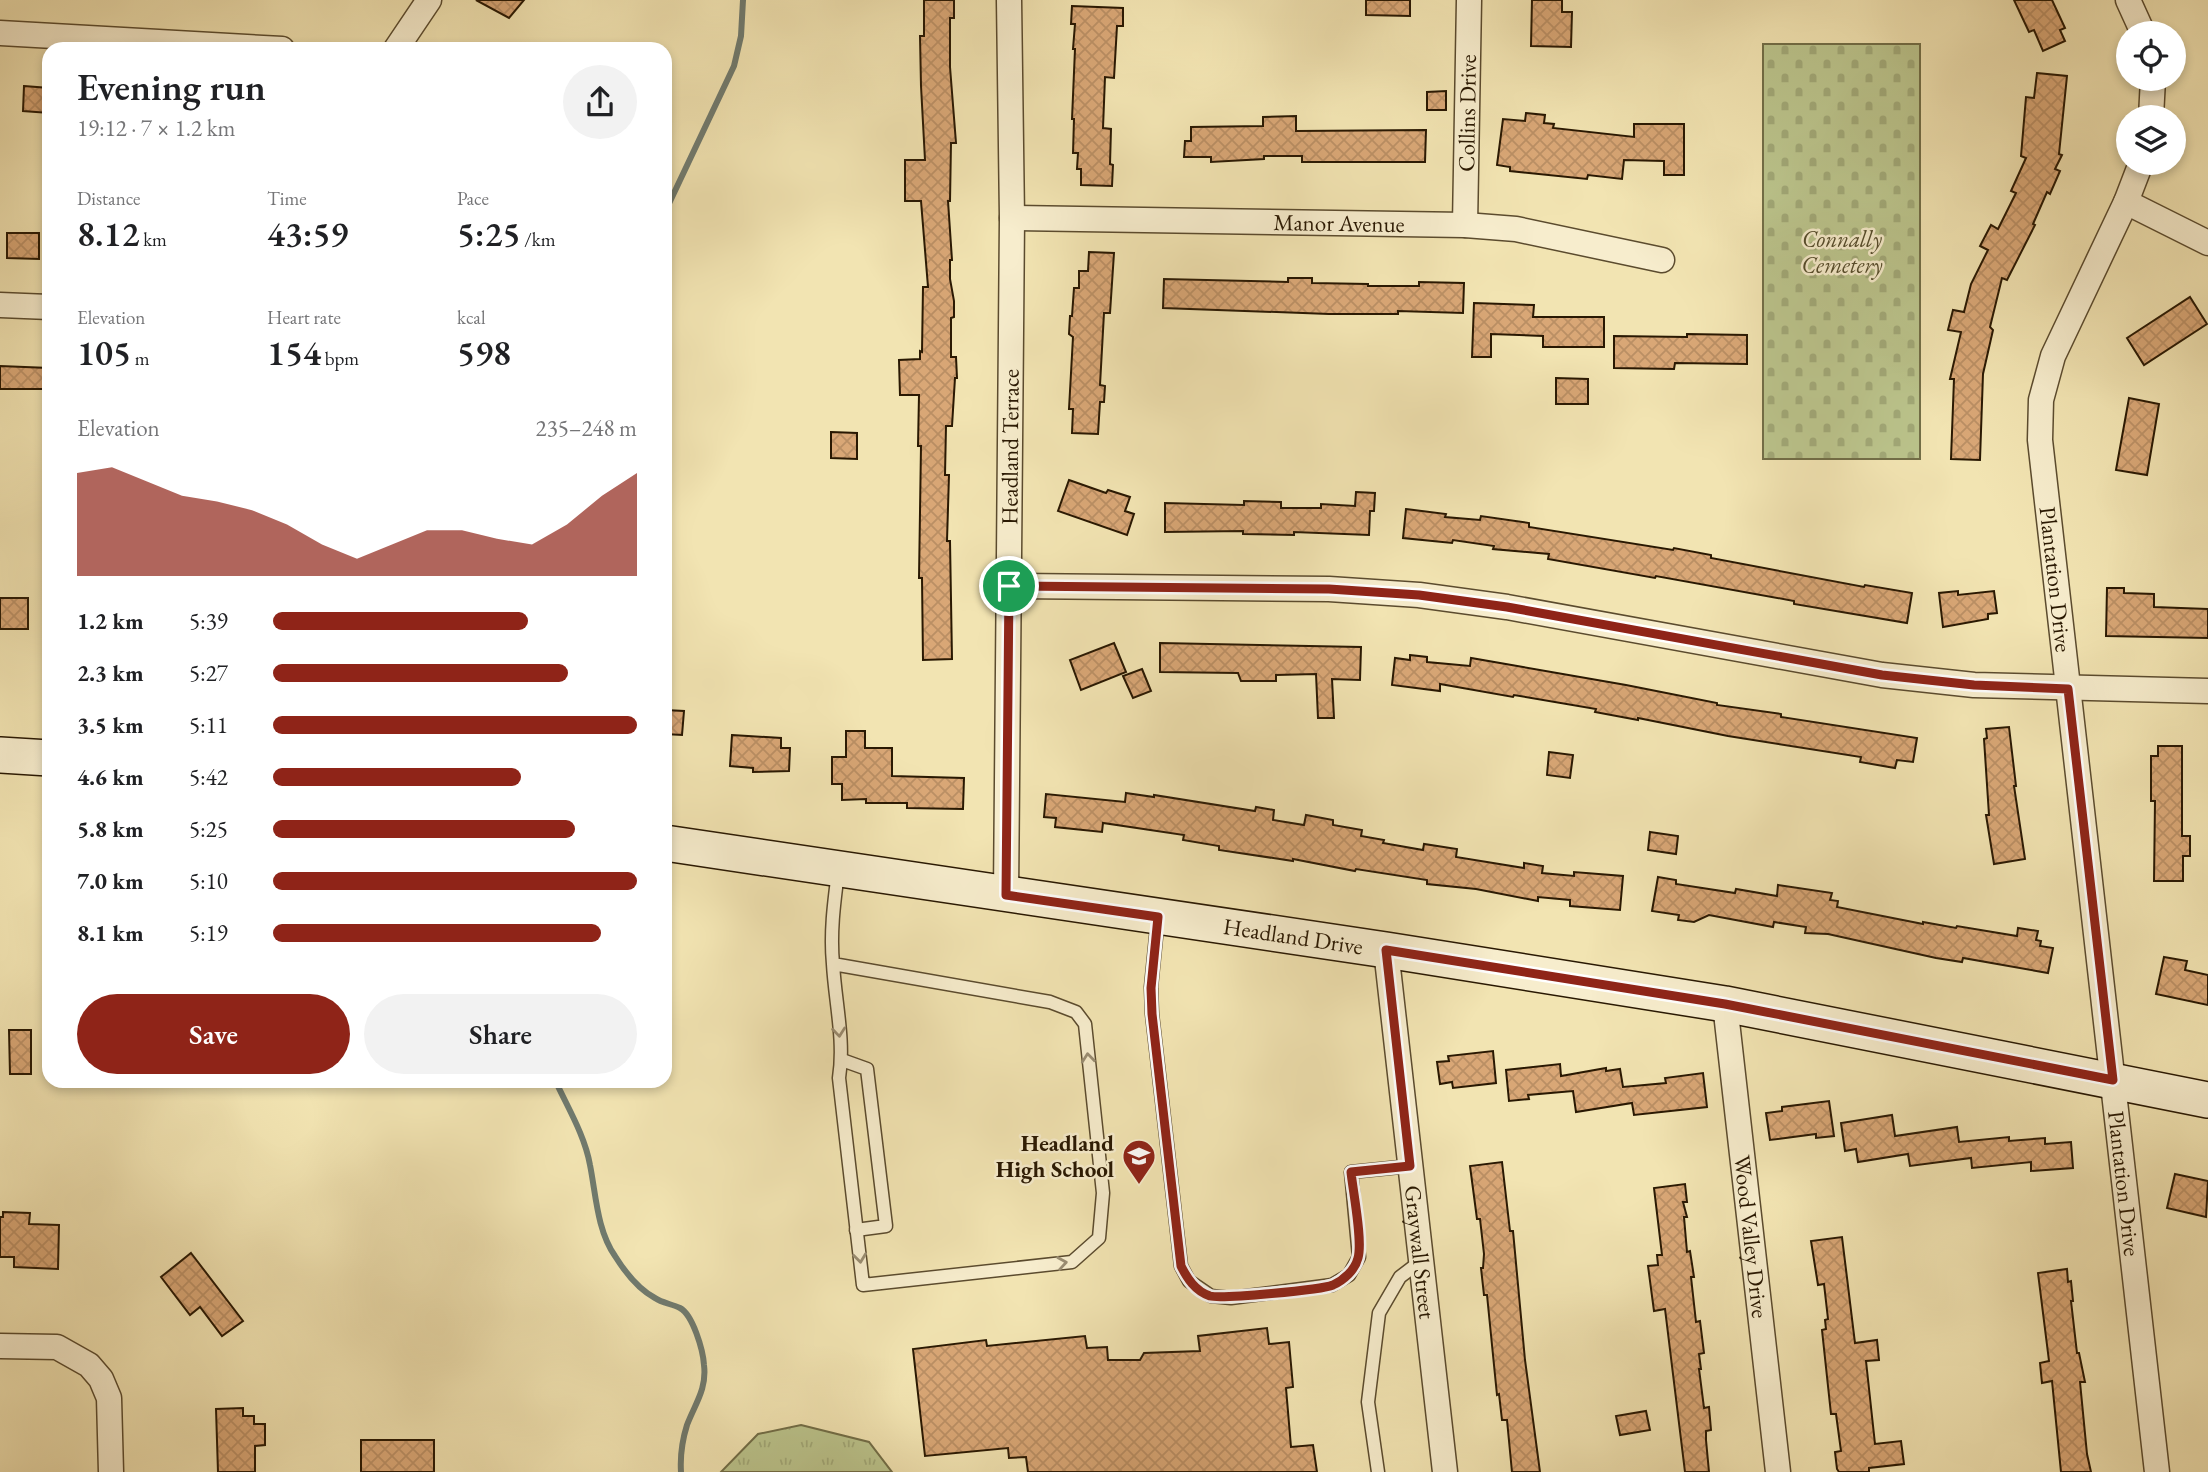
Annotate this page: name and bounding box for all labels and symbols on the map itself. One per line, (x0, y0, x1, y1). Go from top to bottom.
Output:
street label: Collins Drive (1451, 54, 1483, 172)
street label: Manor Avenue (1273, 207, 1405, 239)
park label: Connally Cemetery (1802, 224, 1883, 280)
street label: Headland Terrace (994, 369, 1026, 525)
street label: Plantation Drive (2033, 505, 2079, 654)
pin (979, 556, 1039, 616)
street label: Headland Drive (1221, 911, 1365, 961)
one-way arrow (831, 1027, 846, 1038)
one-way arrow (1081, 1052, 1096, 1064)
street label: Plantation Drive (2101, 1109, 2147, 1258)
place label: Headland High School (996, 1128, 1114, 1184)
school or university icon: Headland High School (1120, 1137, 1158, 1186)
street label: Wood Valley Drive (1727, 1153, 1775, 1320)
street label: Graywall Street (1398, 1184, 1443, 1321)
one-way arrow (852, 1252, 867, 1264)
one-way arrow (1056, 1256, 1068, 1271)

